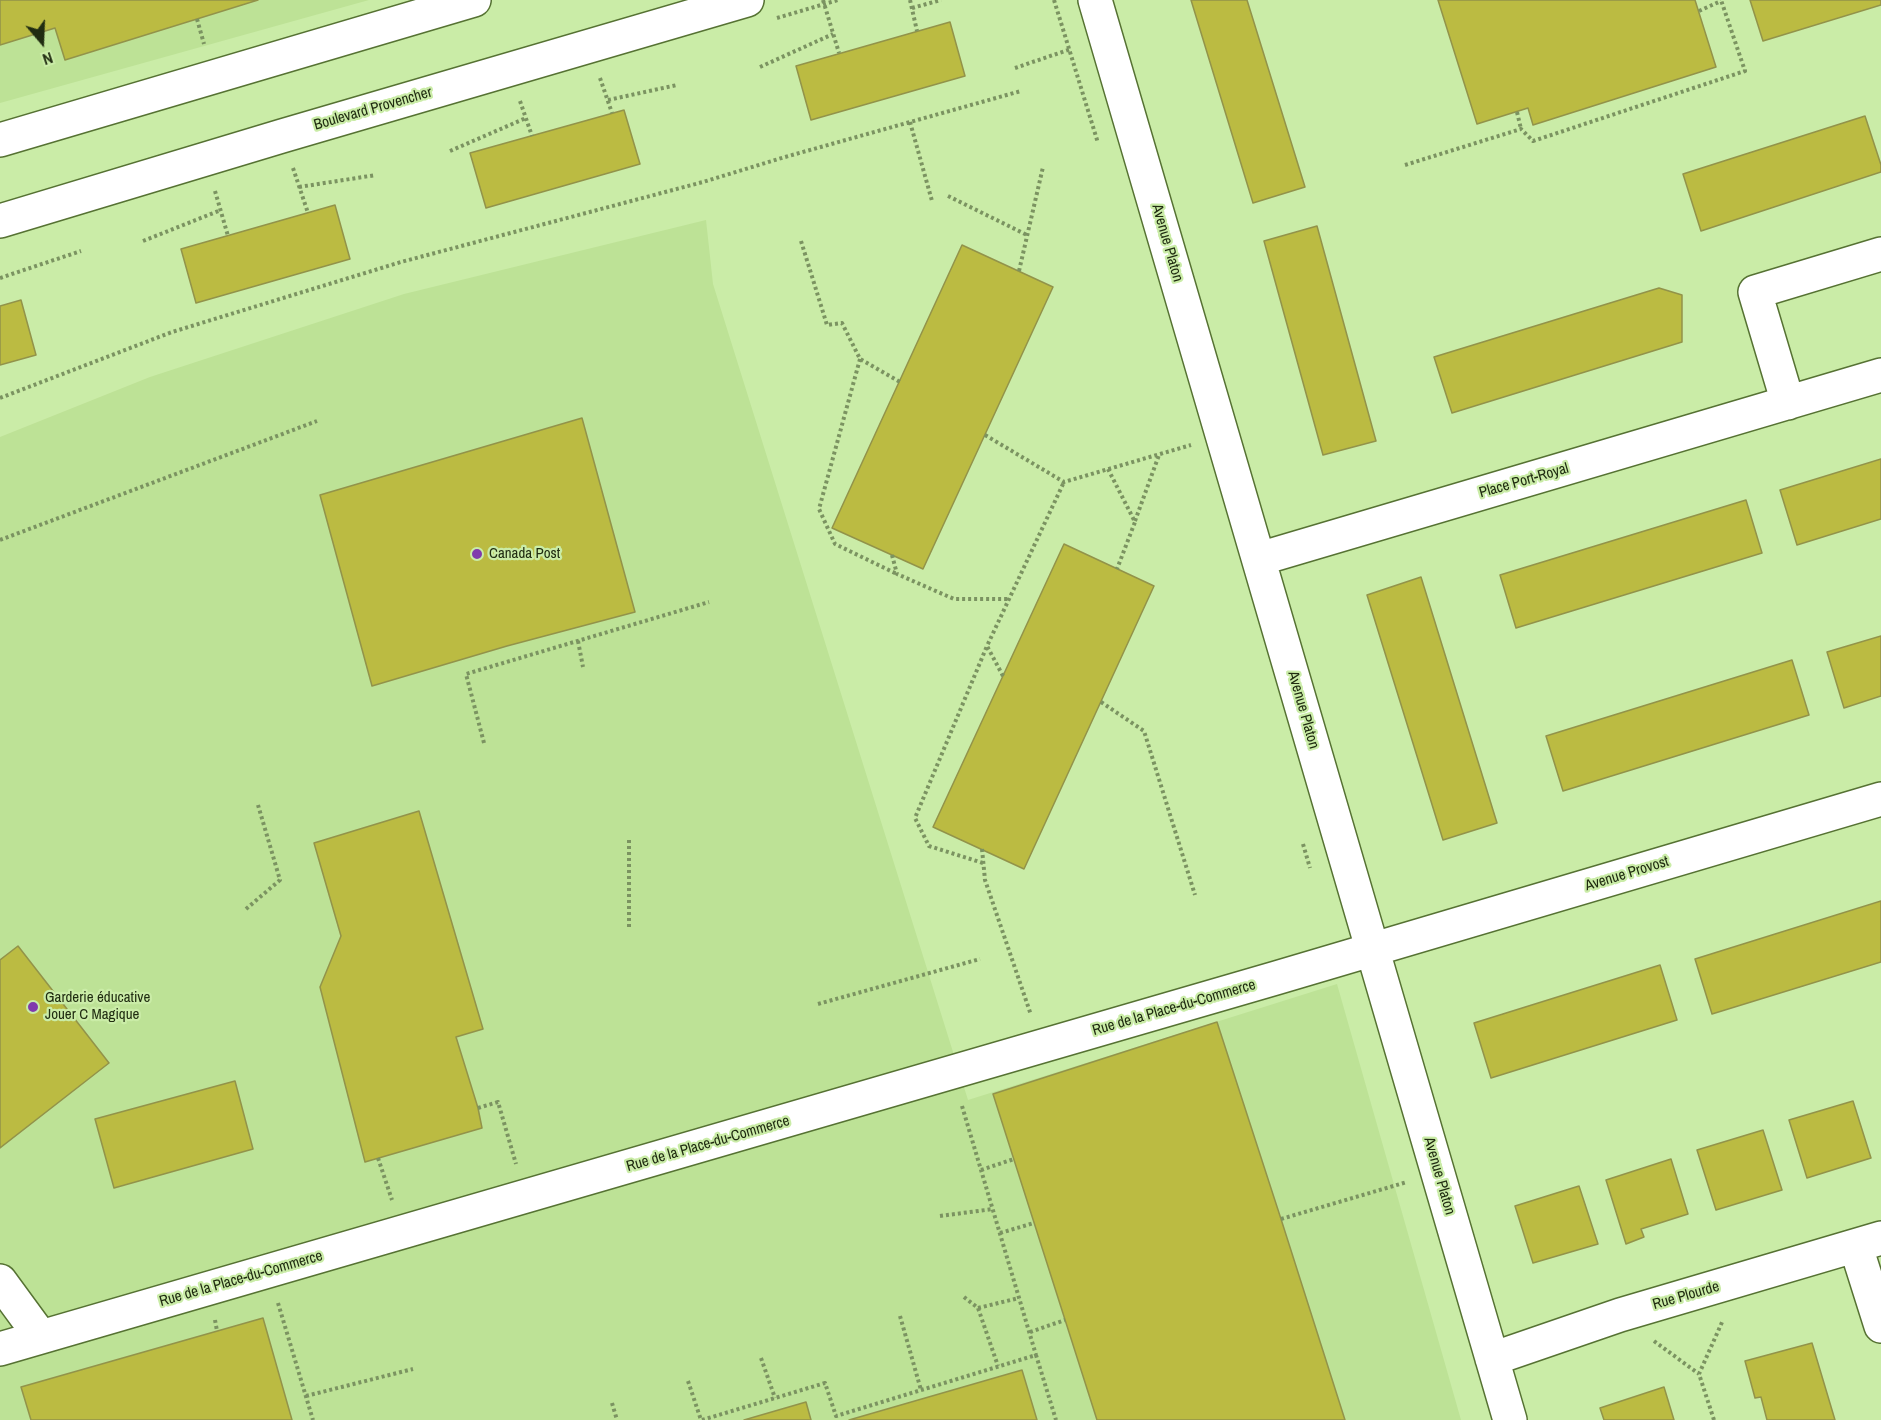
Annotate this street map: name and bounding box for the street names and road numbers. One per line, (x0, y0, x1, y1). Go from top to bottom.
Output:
street label: Boulevard Provencher (312, 84, 434, 134)
street label: Avenue Platon (1147, 202, 1187, 284)
street label: Place Port-Royal (1477, 460, 1571, 502)
street label: Avenue Platon (1283, 669, 1323, 751)
street label: Avenue Provost (1583, 853, 1671, 895)
street label: Rue de la Place-du-Commerce (1090, 976, 1258, 1040)
street label: Rue de la Place-du-Commerce (624, 1112, 792, 1176)
street label: Avenue Platon (1419, 1135, 1459, 1217)
street label: Rue de la Place-du-Commerce (157, 1247, 325, 1311)
street label: Rue Plourde (1651, 1278, 1721, 1314)

